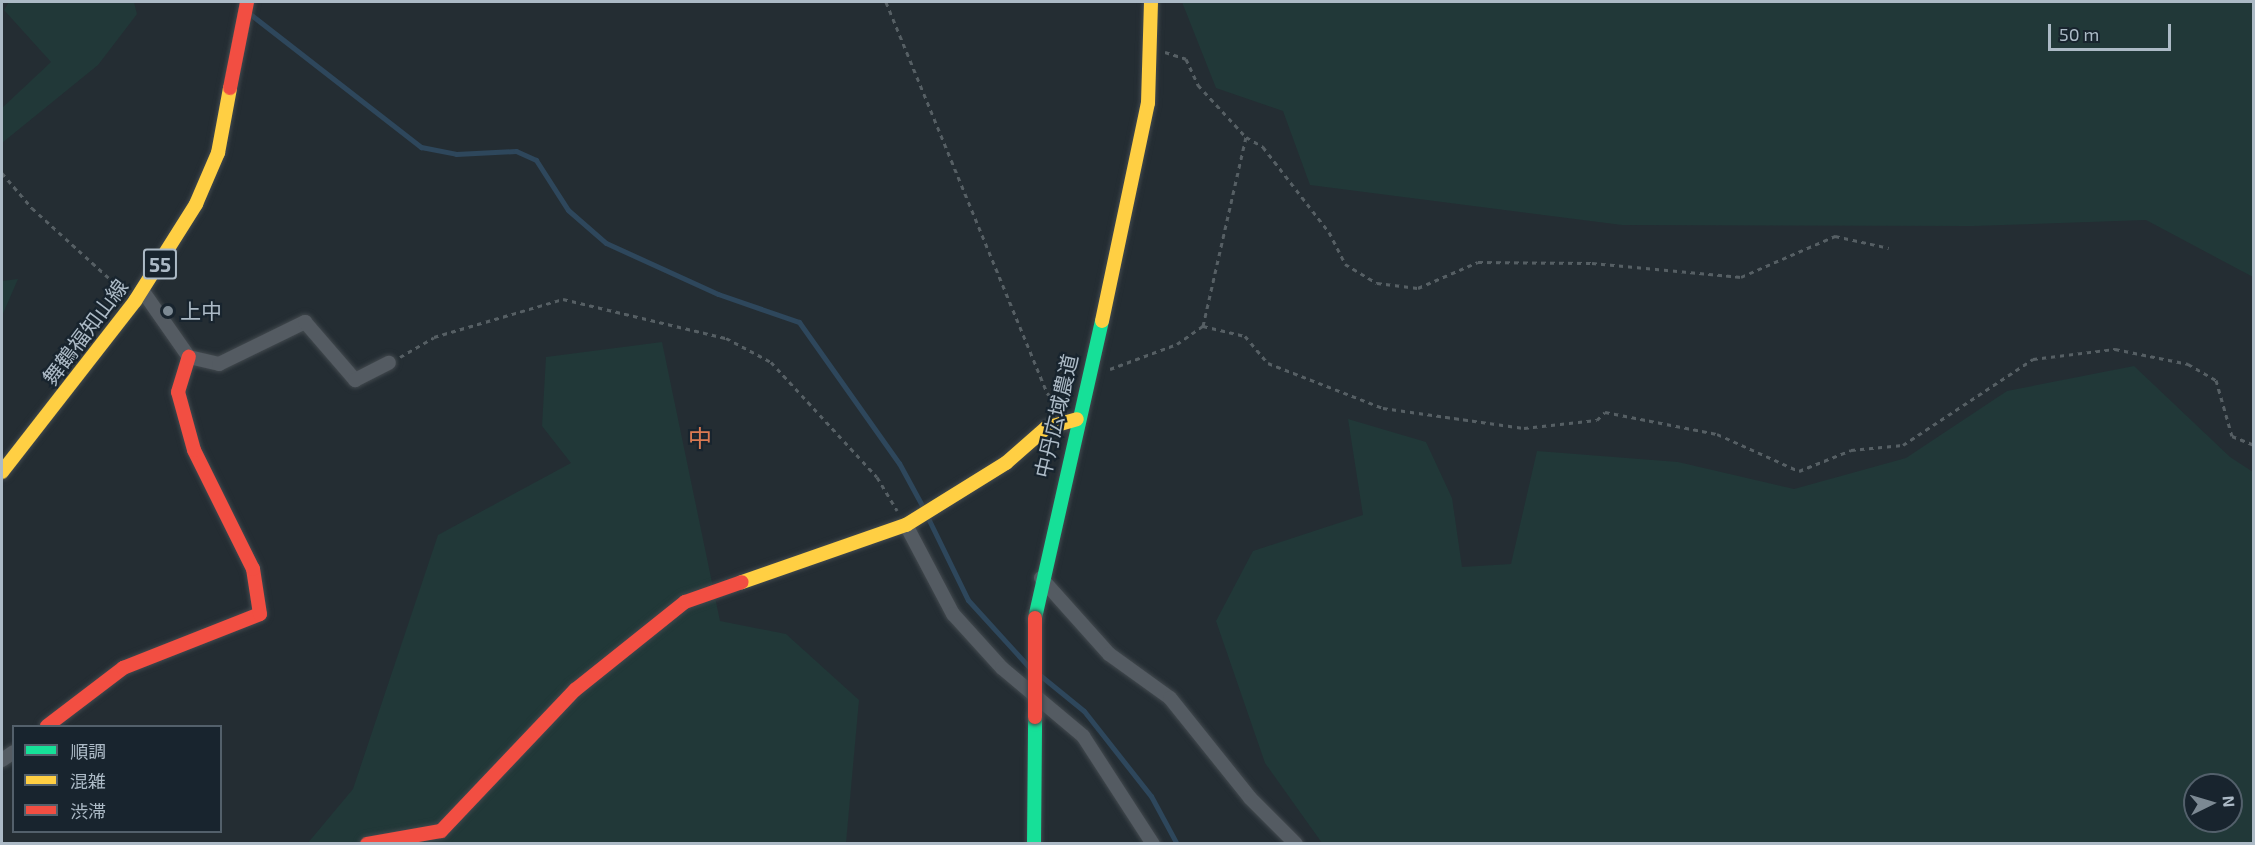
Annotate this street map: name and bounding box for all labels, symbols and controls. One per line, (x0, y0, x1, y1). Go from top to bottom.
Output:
scale bar (2051, 12, 2174, 50)
text: 50 m (2059, 23, 2099, 45)
road number: 55 (142, 247, 178, 281)
street label: 舞鶴福知山線 (37, 274, 133, 390)
place label: 上中 (180, 298, 222, 324)
marker: 上中 (161, 304, 175, 318)
street label: 中丹広域農道 (1030, 352, 1082, 480)
district label: 中 (688, 424, 712, 452)
legend (12, 725, 222, 833)
text: 順調 (70, 740, 106, 762)
text: 混雑 (70, 770, 106, 792)
north arrow (2183, 773, 2243, 833)
text: N (2219, 795, 2239, 808)
text: 渋滞 (70, 800, 106, 822)

